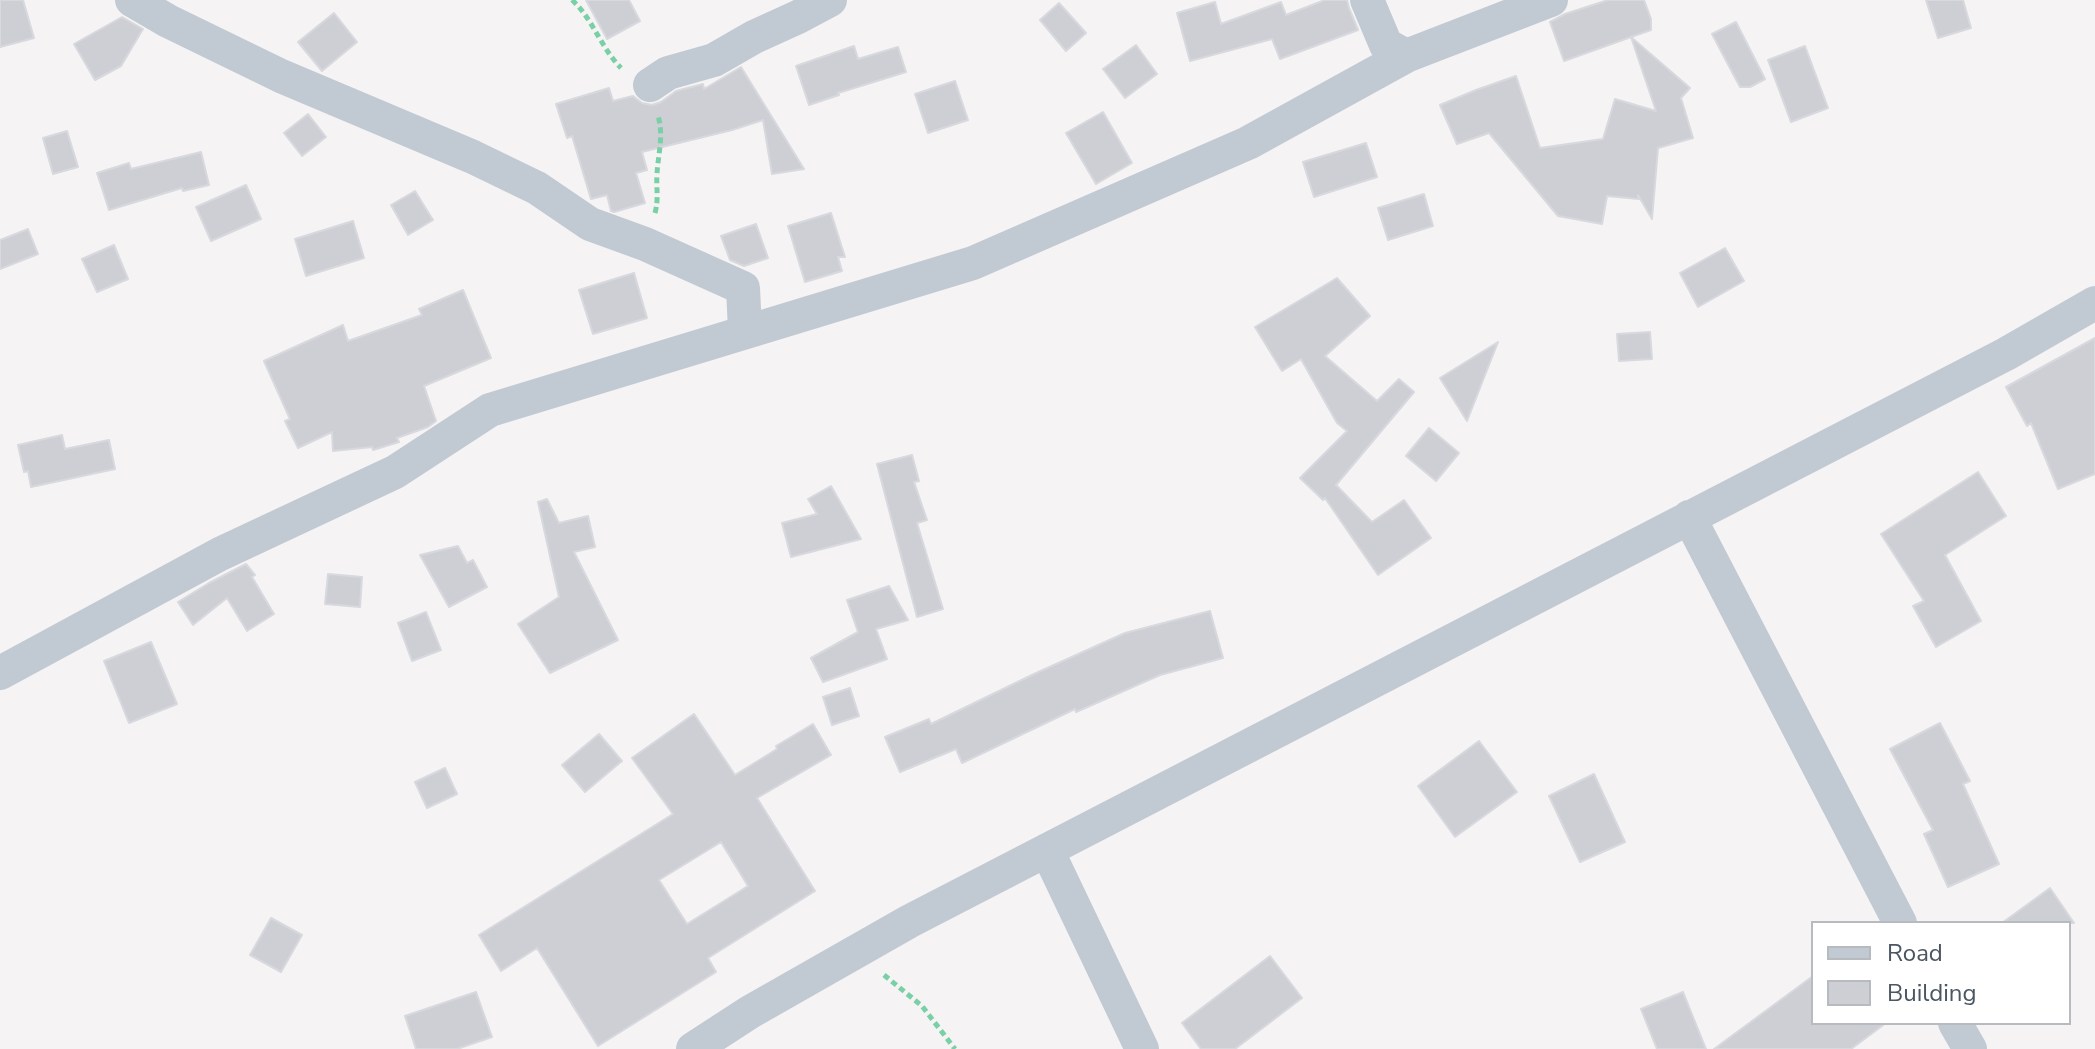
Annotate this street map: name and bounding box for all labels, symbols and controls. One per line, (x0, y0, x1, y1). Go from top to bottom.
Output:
legend (1811, 921, 2071, 1025)
text: Road (1887, 937, 1943, 969)
text: Building (1887, 977, 1977, 1009)

